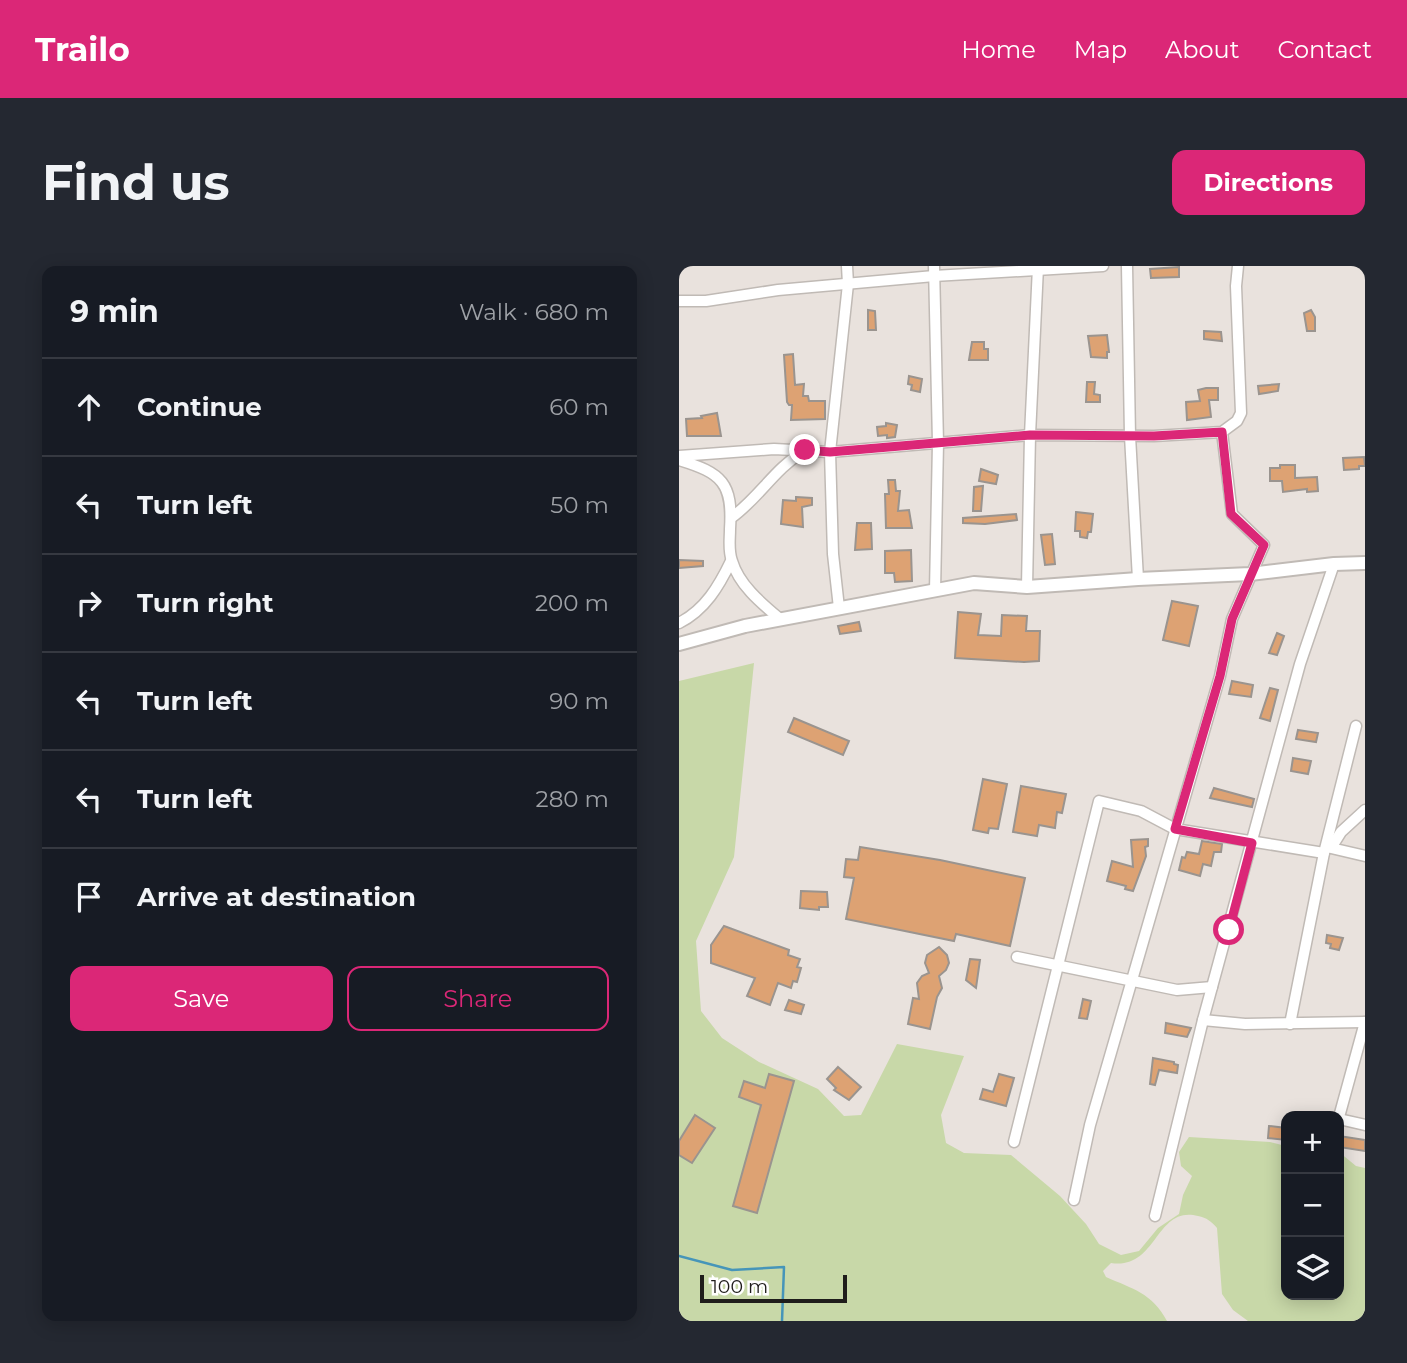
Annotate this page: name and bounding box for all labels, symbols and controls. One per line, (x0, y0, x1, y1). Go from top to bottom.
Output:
text: Trailo (35, 29, 130, 69)
text: Home (961, 35, 1036, 64)
text: Map (1074, 35, 1127, 64)
text: About (1165, 35, 1239, 64)
text: Contact (1277, 35, 1372, 64)
button: Directions (1172, 150, 1365, 215)
text: Find us (42, 153, 230, 212)
text: 9 min (70, 293, 159, 330)
text: Walk · 680 m (459, 298, 609, 326)
icon: ahead (70, 388, 108, 426)
text: Continue (137, 391, 262, 423)
text: 60 m (549, 393, 609, 421)
route end (789, 434, 820, 465)
icon: left (70, 486, 108, 524)
text: Turn left (137, 489, 253, 521)
text: 50 m (550, 491, 609, 519)
icon: right (70, 584, 108, 622)
text: Turn right (137, 587, 273, 619)
text: 200 m (535, 589, 609, 617)
icon: left (70, 682, 108, 720)
text: Turn left (137, 685, 253, 717)
text: 90 m (549, 687, 609, 715)
icon: left (70, 780, 108, 818)
text: Turn left (137, 783, 253, 815)
text: 280 m (536, 785, 609, 813)
icon: arrive (70, 878, 108, 916)
text: Arrive at destination (137, 881, 416, 913)
route start (1213, 914, 1244, 945)
button: Save (70, 966, 333, 1031)
button: Share (347, 966, 609, 1031)
map controls (1281, 1111, 1344, 1300)
button: + (1281, 1111, 1344, 1174)
button: − (1281, 1174, 1344, 1237)
button: layers (1281, 1237, 1344, 1300)
scale bar (700, 1272, 847, 1304)
text: 100 m (711, 1275, 768, 1298)

